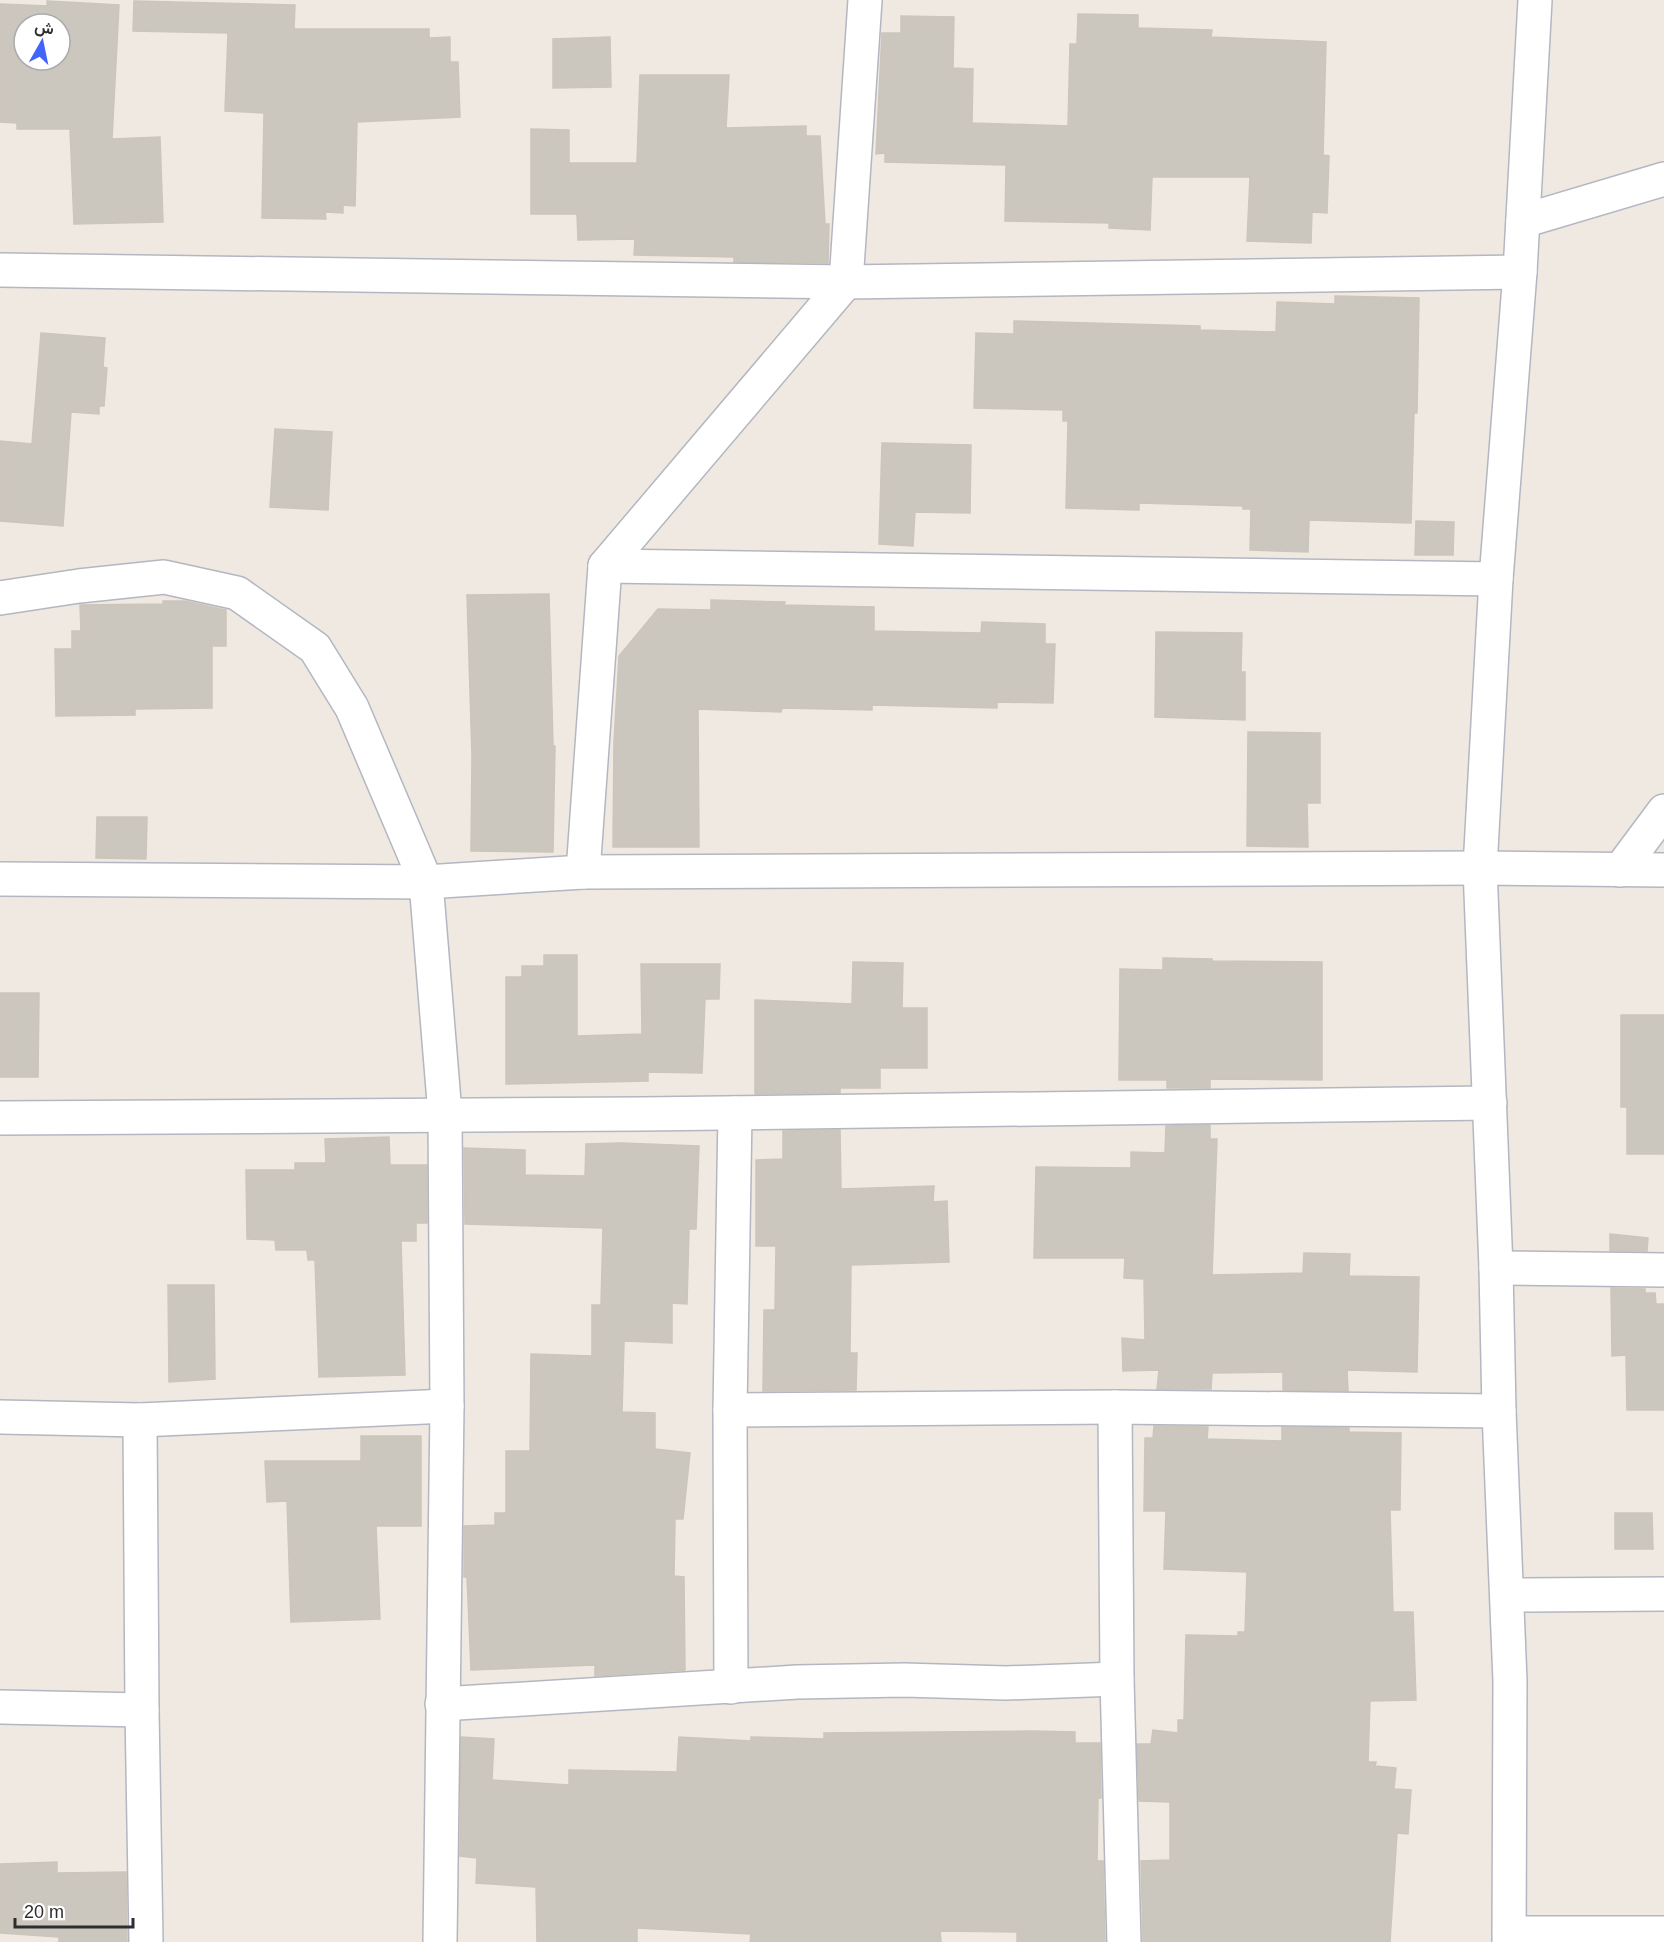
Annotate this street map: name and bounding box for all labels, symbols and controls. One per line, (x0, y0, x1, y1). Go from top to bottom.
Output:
north arrow (12, 12, 72, 72)
text: ش (33, 18, 55, 39)
scale bar (15, 1891, 134, 1929)
text: 20 m (24, 1902, 64, 1922)

